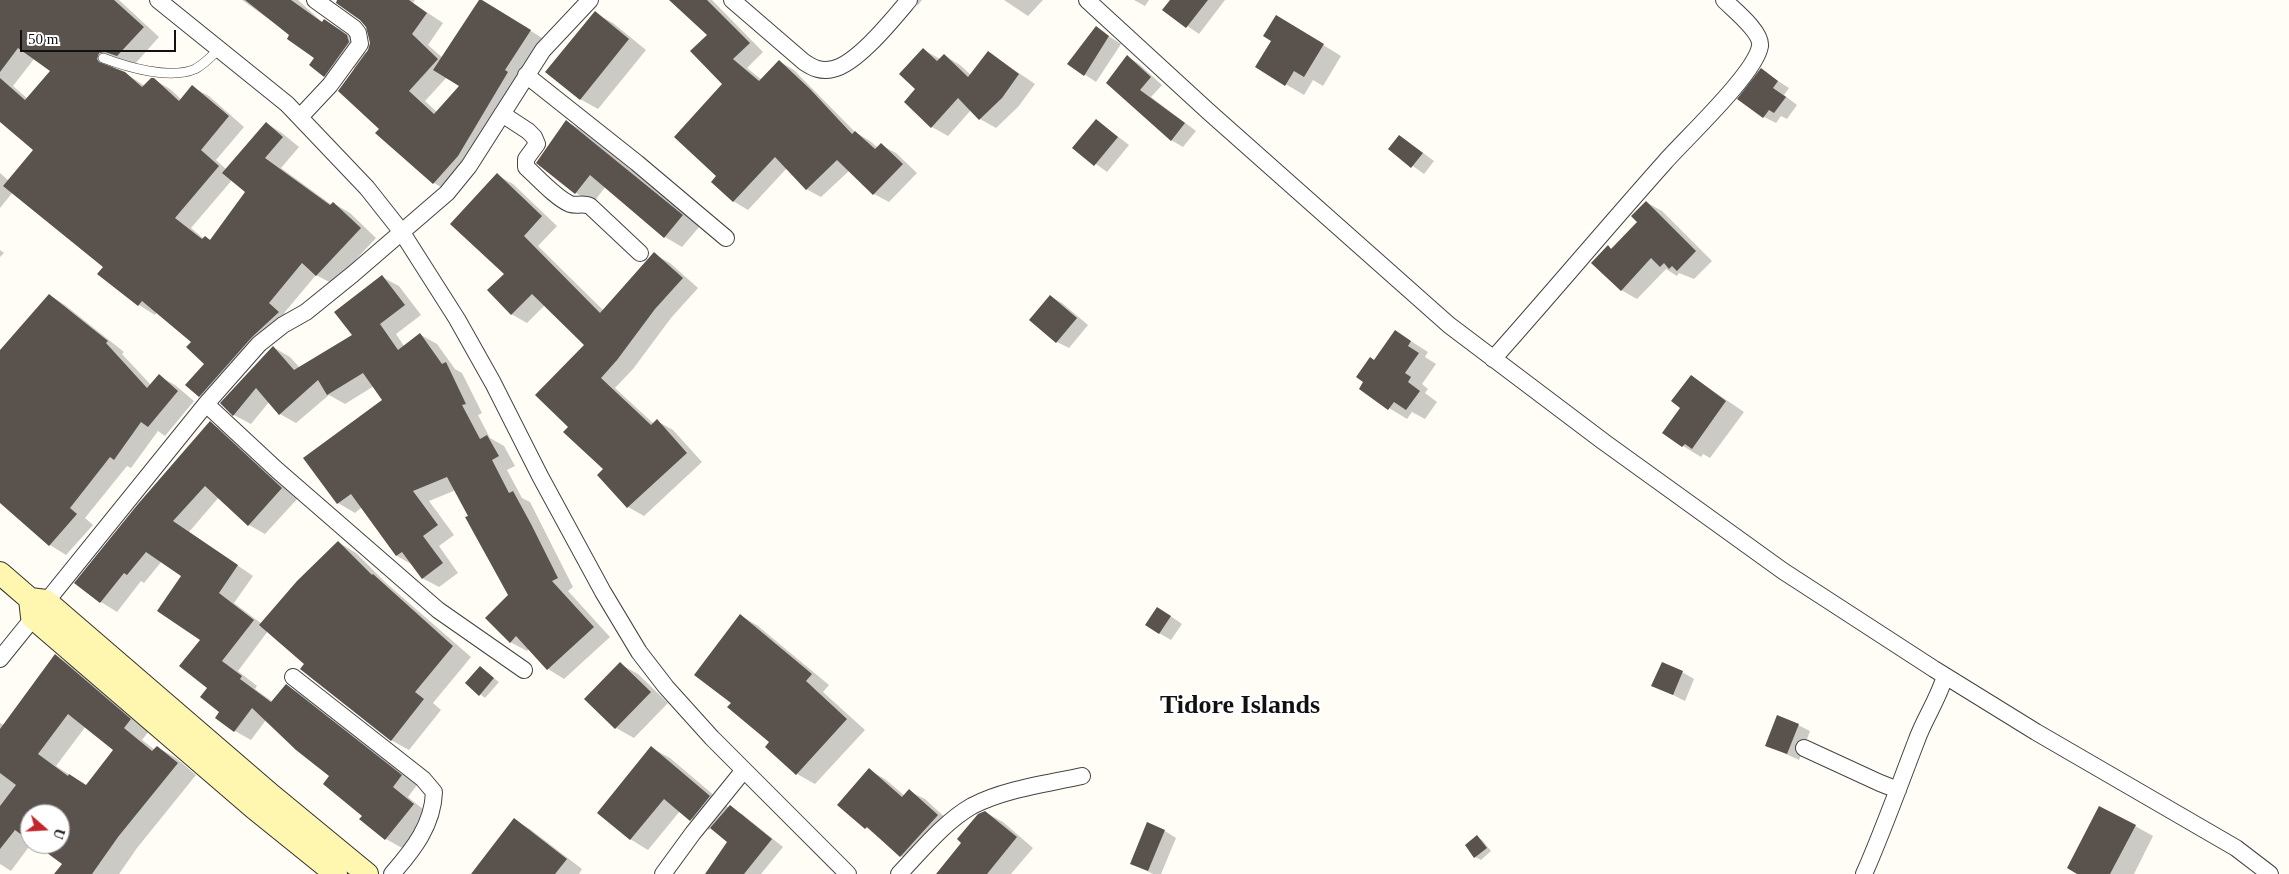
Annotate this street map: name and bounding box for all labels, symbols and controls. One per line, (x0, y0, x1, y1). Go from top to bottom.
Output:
scale bar (22, 20, 179, 52)
text: 50 m (28, 31, 58, 47)
district label: Tidore Islands (1160, 690, 1320, 722)
north arrow (20, 804, 70, 854)
text: U (50, 826, 67, 841)

